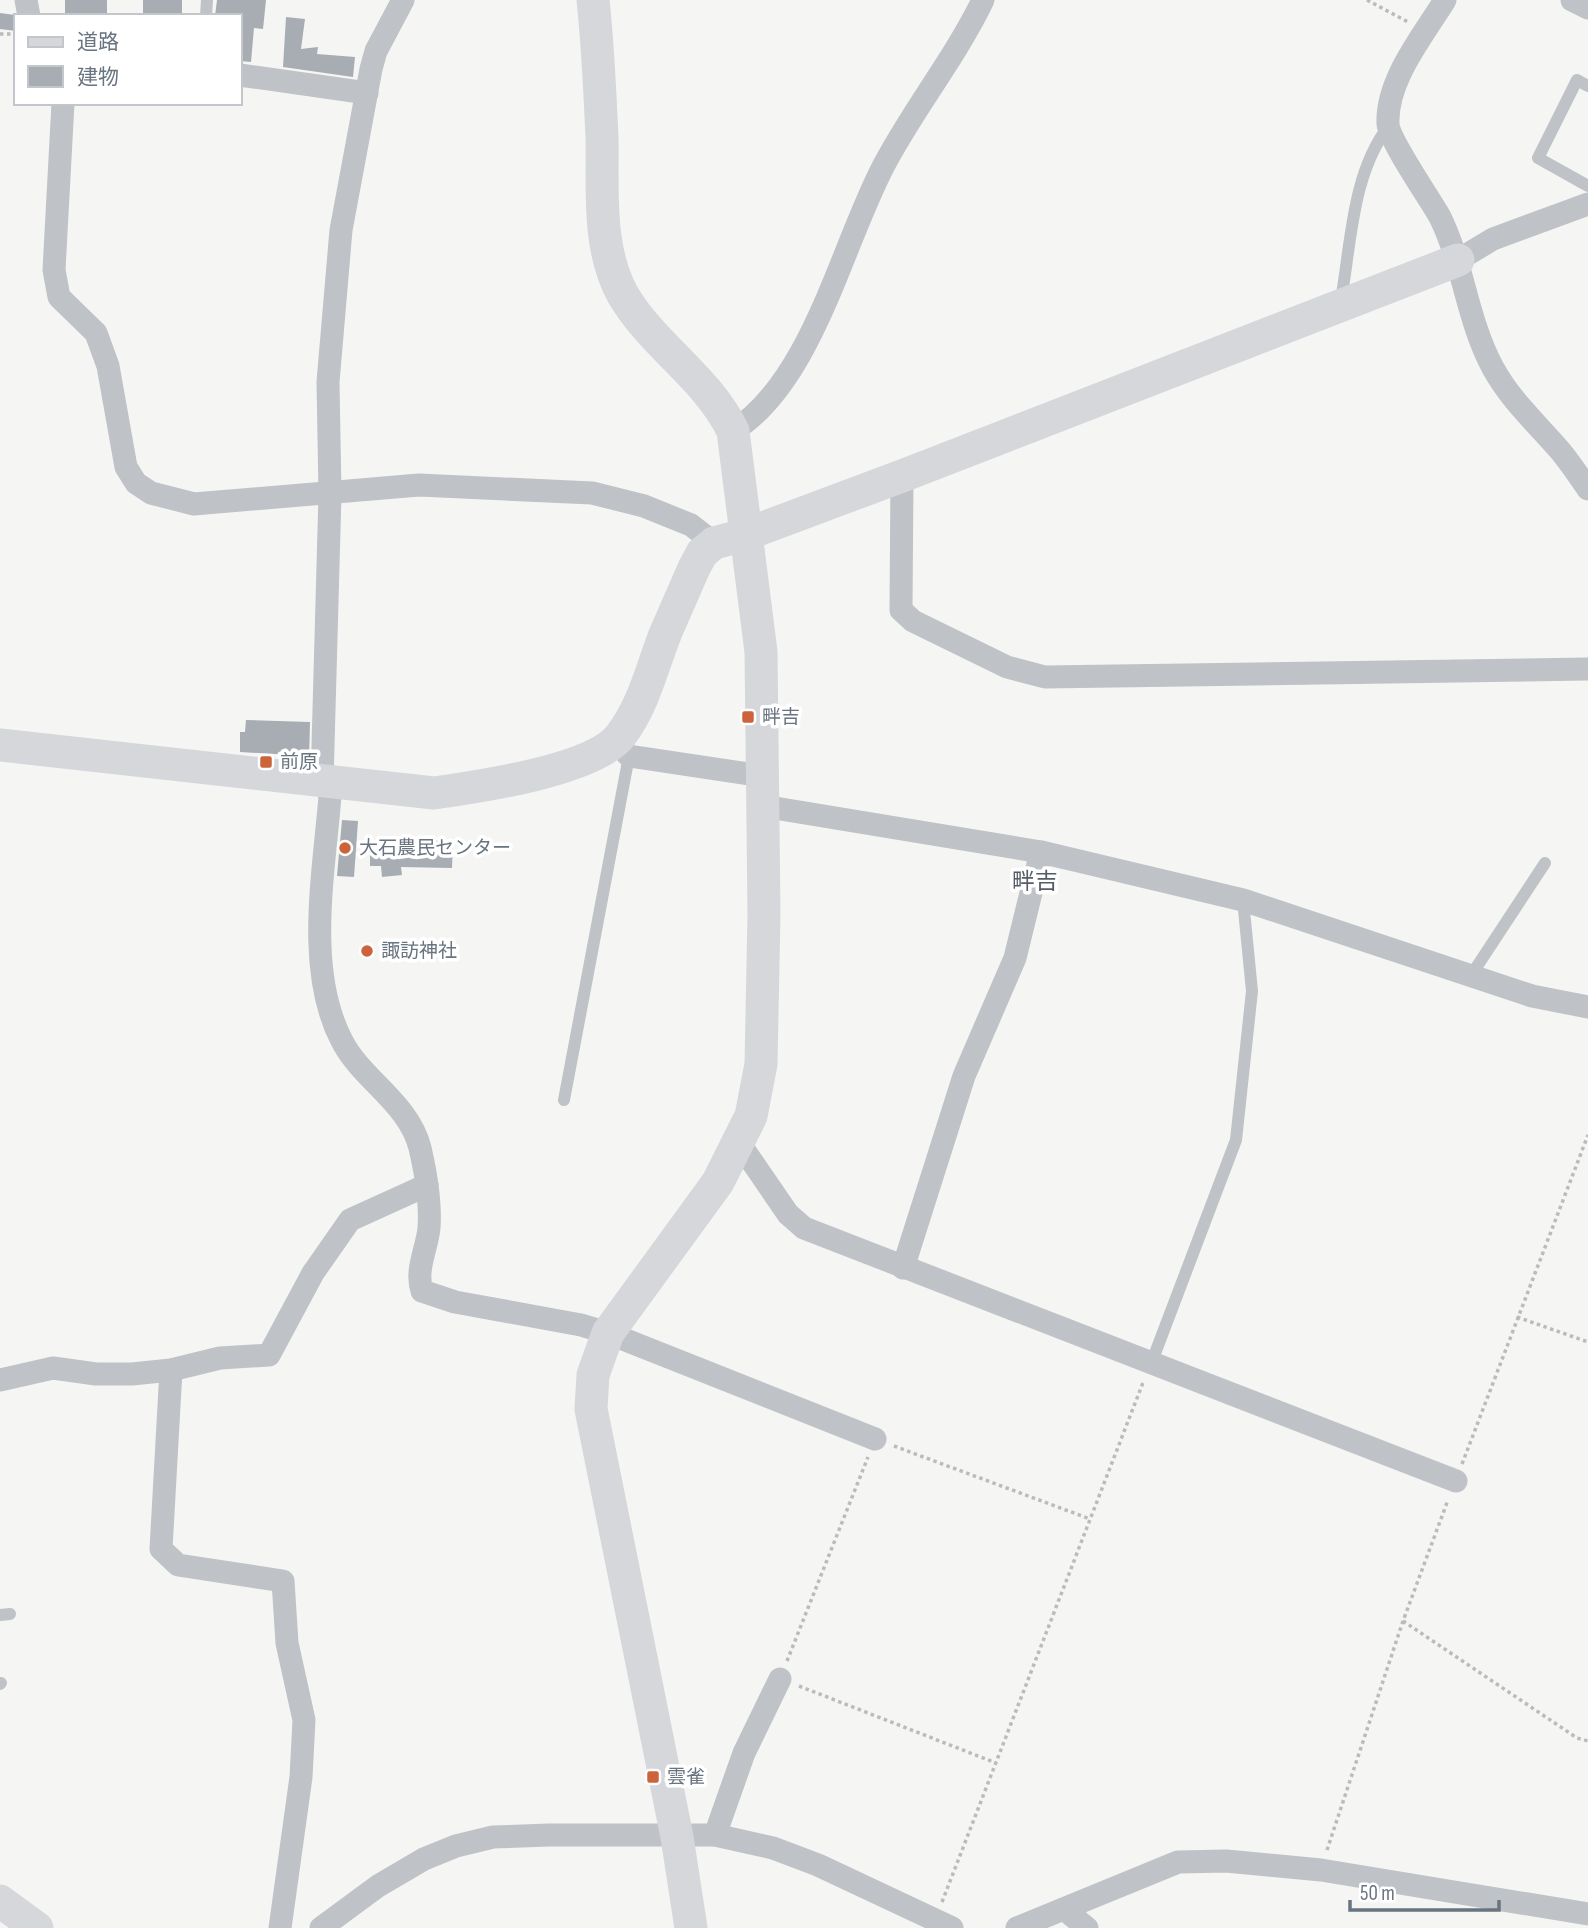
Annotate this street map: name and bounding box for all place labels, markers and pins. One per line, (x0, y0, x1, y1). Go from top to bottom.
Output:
place label: 畔吉 (762, 706, 800, 729)
marker: 畔吉 (740, 709, 756, 725)
place label: 前原 (280, 751, 318, 774)
marker: 前原 (258, 754, 274, 770)
place label: 大石農民センター (359, 837, 511, 860)
marker: 大石農民センター (337, 840, 353, 856)
place label: 諏訪神社 (381, 940, 457, 963)
marker: 諏訪神社 (359, 943, 375, 959)
place label: 雲雀 (667, 1766, 705, 1789)
marker: 雲雀 (645, 1769, 661, 1785)

